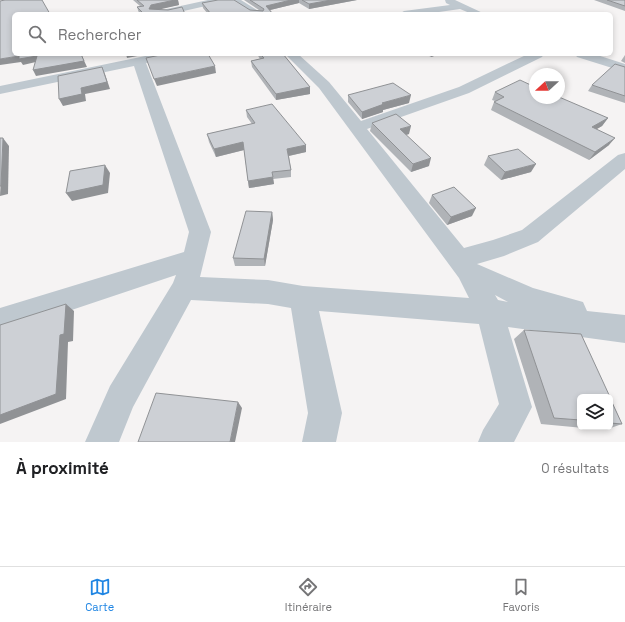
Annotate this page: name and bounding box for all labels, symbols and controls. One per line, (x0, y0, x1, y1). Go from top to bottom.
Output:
search box (12, 12, 613, 56)
icon: search (26, 23, 48, 45)
text: Rechercher (58, 25, 141, 44)
north arrow (529, 68, 565, 104)
map controls (577, 394, 613, 430)
button: layers (577, 394, 613, 430)
text: À proximité (16, 457, 109, 479)
text: 0 résultats (541, 460, 609, 477)
tab: Carte (85, 576, 114, 614)
tab: Itinéraire (285, 576, 332, 614)
tab: Favoris (503, 576, 540, 614)

